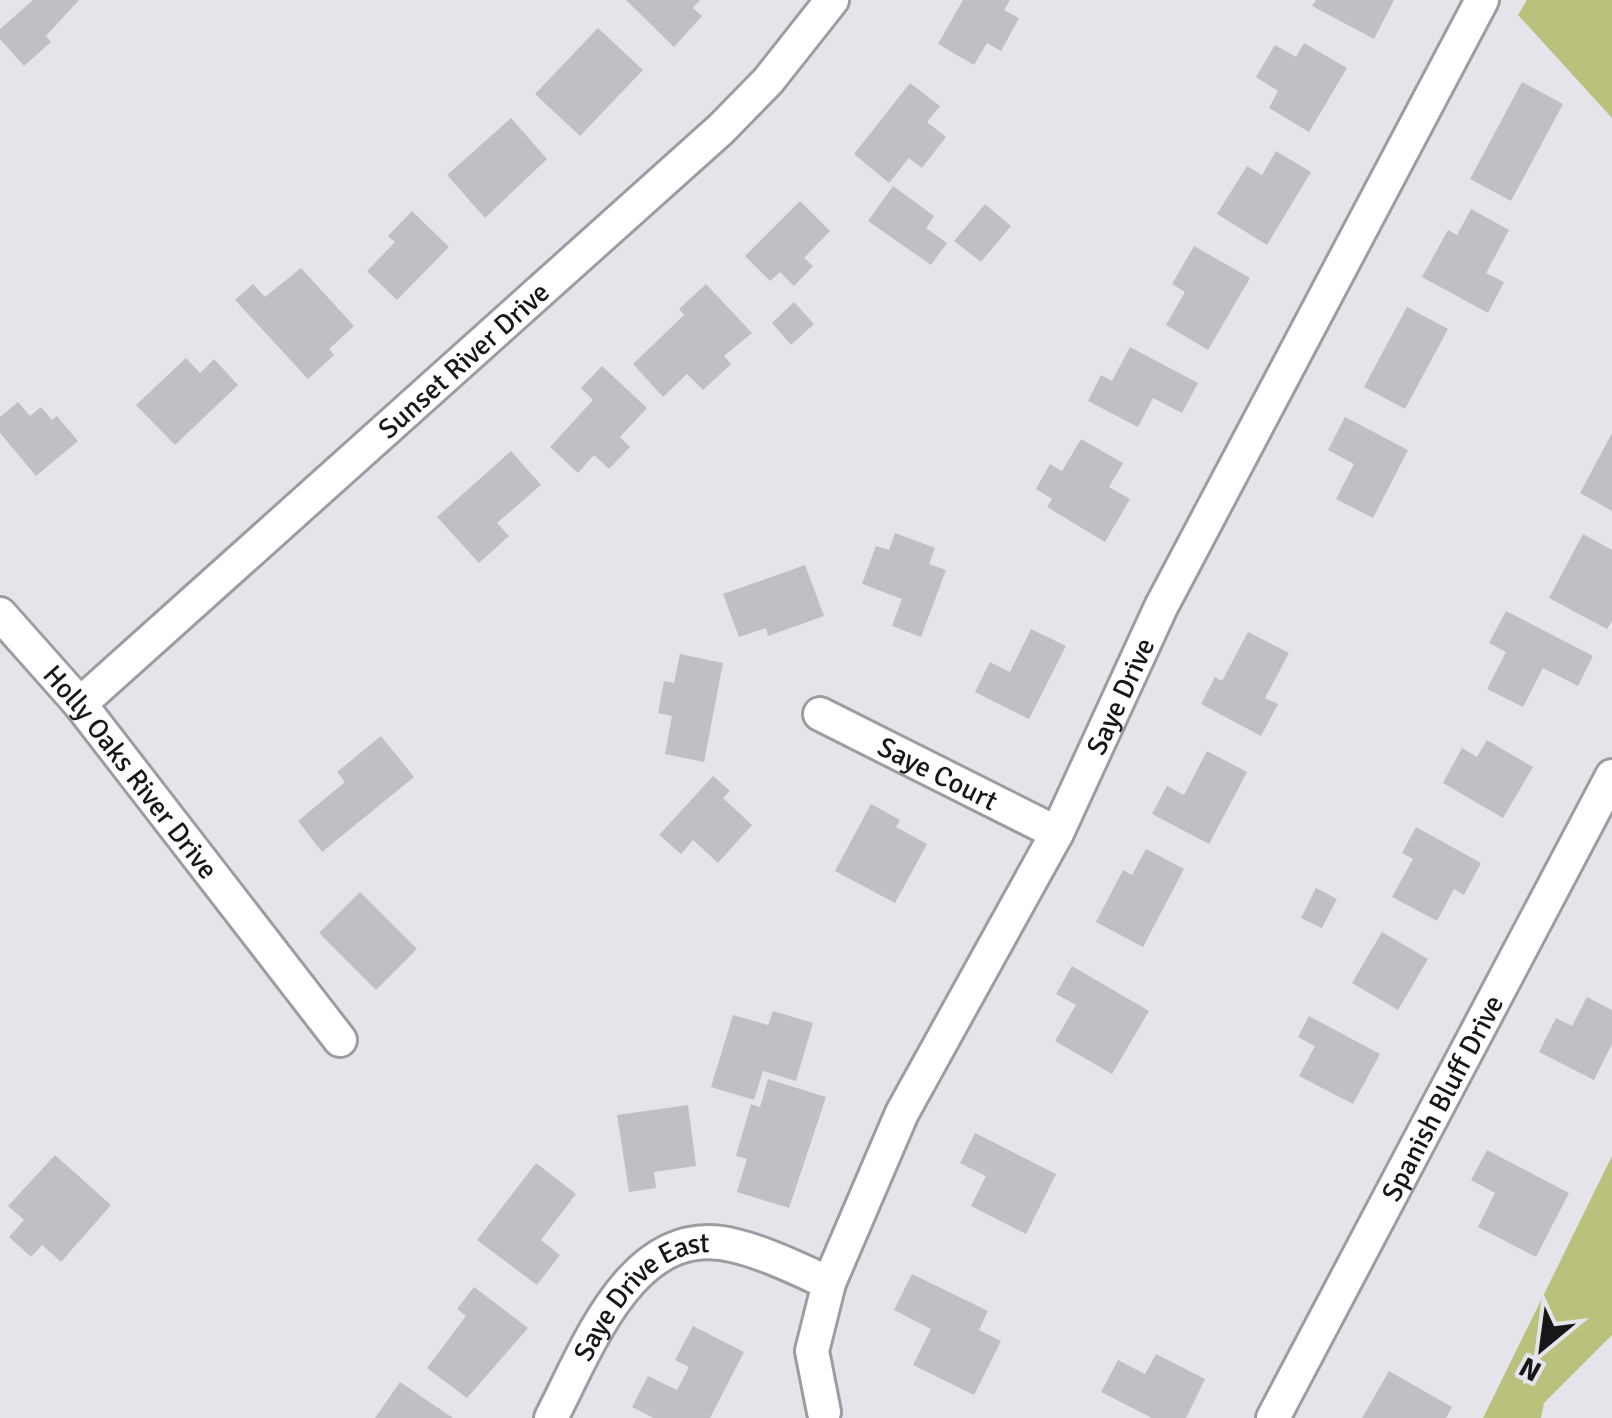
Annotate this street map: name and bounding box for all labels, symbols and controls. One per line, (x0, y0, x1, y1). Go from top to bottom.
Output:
street label: Sunset River Drive (372, 275, 557, 446)
street label: Saye Drive (1079, 633, 1162, 760)
street label: Holly Oaks River Drive (35, 658, 225, 886)
street label: Saye Court (872, 730, 1003, 818)
street label: Spanish Bluff Drive (1375, 990, 1511, 1207)
street label: Saye Drive East (566, 1226, 710, 1367)
north arrow (1492, 1298, 1592, 1398)
text: N (1514, 1349, 1547, 1389)

